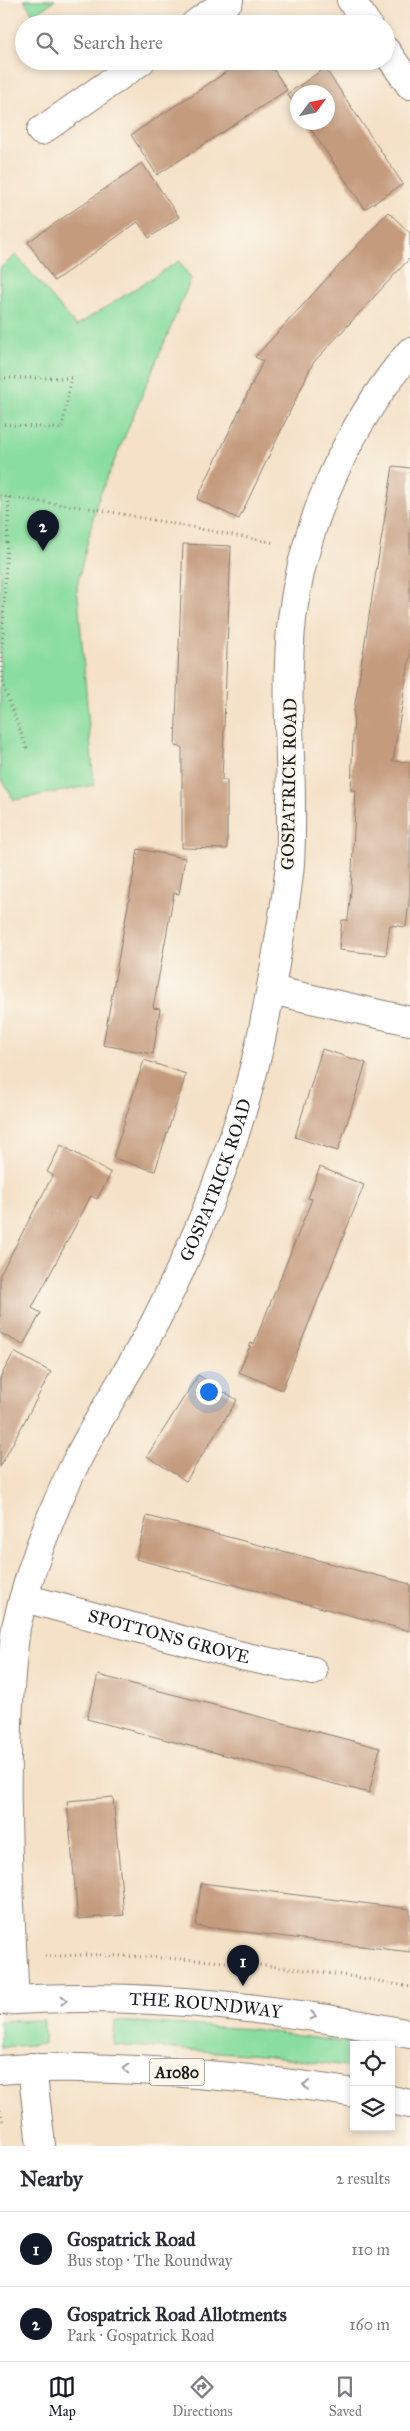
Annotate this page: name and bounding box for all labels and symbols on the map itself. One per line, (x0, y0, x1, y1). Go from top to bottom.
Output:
north arrow (290, 85, 335, 130)
pin: 2 (27, 510, 59, 551)
street label: GOSPATRICK ROAD (276, 698, 302, 870)
street label: GOSPATRICK ROAD (175, 1096, 256, 1265)
your location (196, 1379, 222, 1405)
street label: SPOTTONS GROVE (86, 1605, 252, 1668)
pin: 1 (227, 1945, 259, 1986)
street label: THE ROUNDWAY (129, 1988, 284, 2023)
one-way arrow (60, 1995, 68, 2005)
one-way arrow (309, 2011, 318, 2021)
road number: A1080 (150, 2058, 204, 2086)
one-way arrow (122, 2064, 130, 2075)
one-way arrow (301, 2080, 309, 2091)

